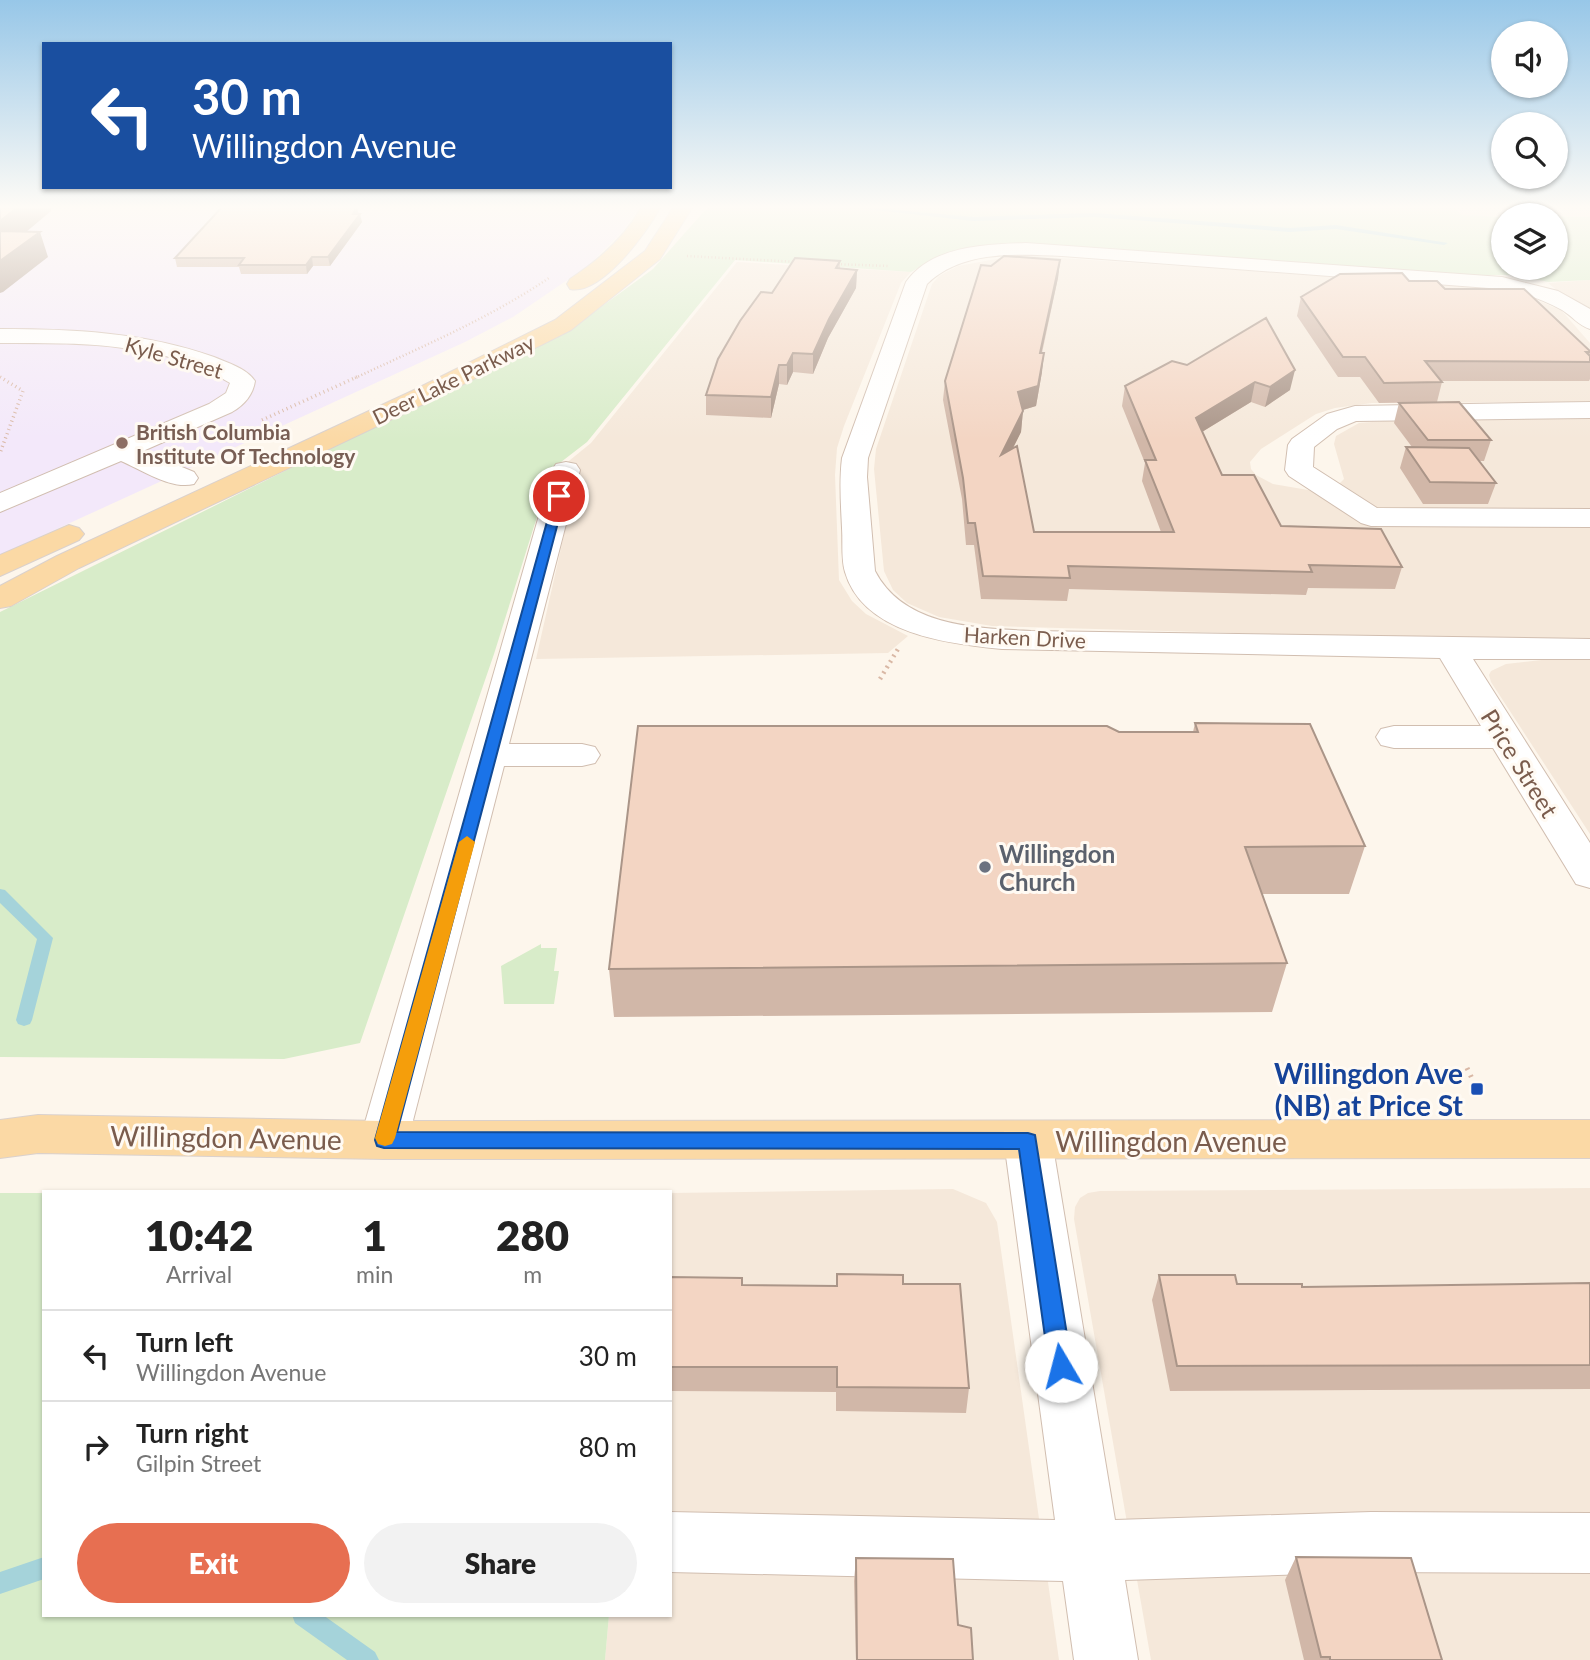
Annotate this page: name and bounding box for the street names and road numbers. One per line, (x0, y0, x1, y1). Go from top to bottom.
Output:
street label: Deer Lake Parkway (368, 329, 538, 429)
street label: Kyle Street (122, 331, 226, 383)
street label: Harken Drive (963, 621, 1087, 653)
street label: Price Street (1475, 704, 1565, 823)
street label: Willingdon Avenue (110, 1118, 342, 1156)
street label: Willingdon Avenue (1055, 1124, 1287, 1158)

